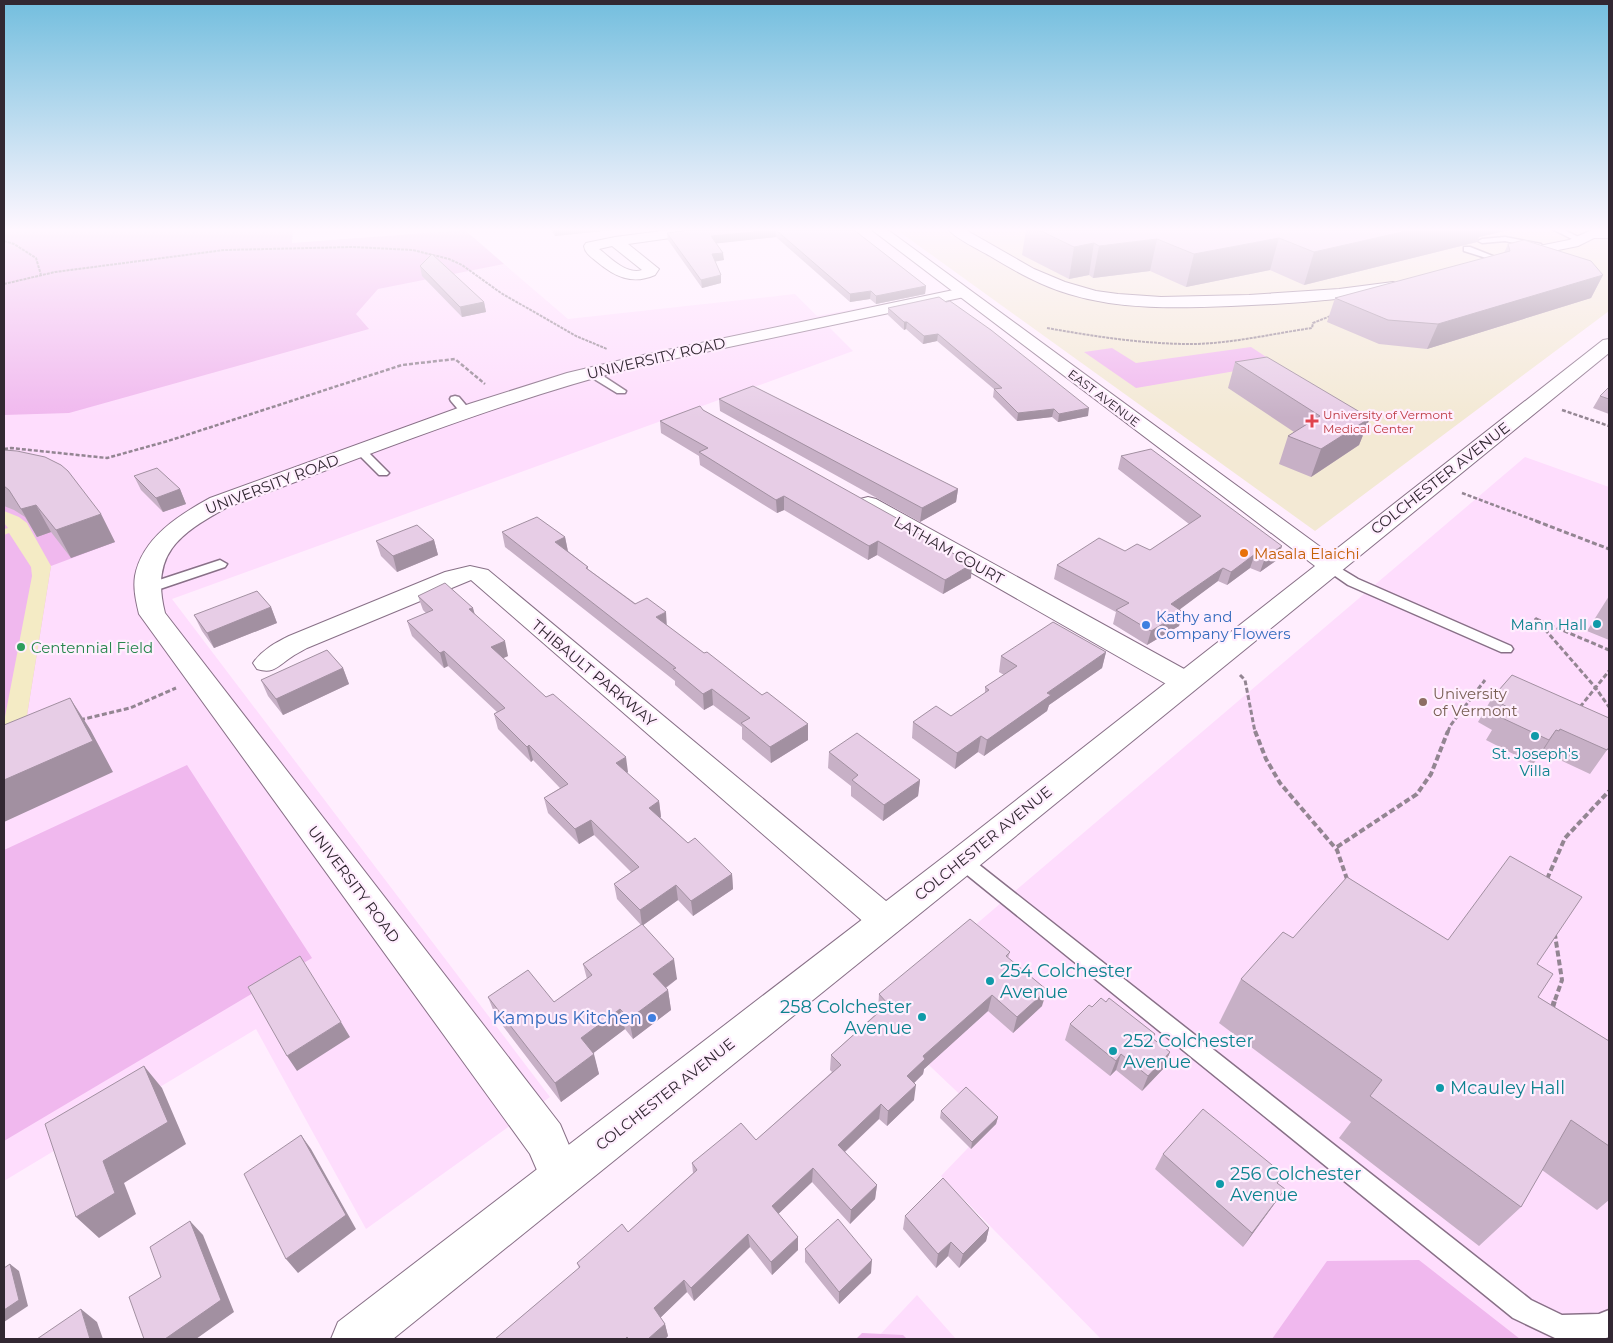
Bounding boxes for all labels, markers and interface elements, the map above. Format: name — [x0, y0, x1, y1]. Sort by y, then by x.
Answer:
street label: UNIVERSITY ROAD — [585, 333, 727, 383]
street label: EAST AVENUE — [1065, 366, 1143, 430]
place label: University of Vermont Medical Center — [1323, 407, 1453, 436]
marker: University of Vermont Medical Center — [1305, 414, 1319, 428]
street label: COLCHESTER AVENUE — [1367, 418, 1513, 538]
street label: UNIVERSITY ROAD — [202, 450, 342, 518]
street label: LATHAM COURT — [891, 512, 1008, 588]
place label: Masala Elaichi — [1254, 544, 1360, 563]
marker: Masala Elaichi — [1238, 547, 1250, 559]
place label: Kathy and Company Flowers — [1156, 607, 1291, 643]
street label: THIBAULT PARKWAY — [528, 615, 660, 731]
place label: Mann Hall — [1510, 615, 1587, 634]
marker: Mann Hall — [1591, 618, 1603, 630]
marker: Kathy and Company Flowers — [1140, 619, 1152, 631]
place label: Centennial Field — [31, 638, 153, 657]
marker: Centennial Field — [15, 641, 27, 653]
place label: University of Vermont — [1433, 684, 1518, 720]
marker: University of Vermont — [1417, 696, 1429, 708]
marker: St. Joseph's Villa — [1529, 730, 1541, 742]
place label: St. Joseph's Villa — [1492, 744, 1578, 780]
street label: COLCHESTER AVENUE — [910, 782, 1056, 904]
street label: UNIVERSITY ROAD — [304, 822, 404, 946]
place label: 254 Colchester Avenue — [1000, 960, 1132, 1003]
marker: 254 Colchester Avenue — [984, 975, 996, 987]
place label: 258 Colchester Avenue — [780, 996, 912, 1039]
place label: Kampus Kitchen — [492, 1007, 642, 1029]
marker: 258 Colchester Avenue — [916, 1011, 928, 1023]
marker: Kampus Kitchen — [646, 1012, 658, 1024]
place label: 252 Colchester Avenue — [1123, 1030, 1254, 1073]
street label: COLCHESTER AVENUE — [592, 1034, 738, 1154]
marker: 252 Colchester Avenue — [1107, 1045, 1119, 1057]
place label: Mcauley Hall — [1450, 1077, 1565, 1099]
marker: Mcauley Hall — [1434, 1082, 1446, 1094]
place label: 256 Colchester Avenue — [1230, 1163, 1361, 1206]
marker: 256 Colchester Avenue — [1214, 1178, 1226, 1190]

